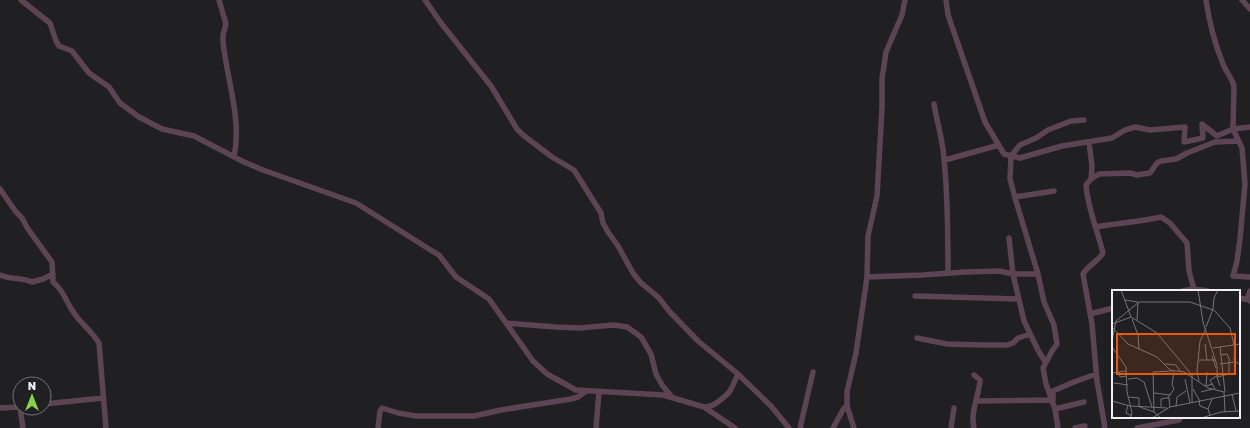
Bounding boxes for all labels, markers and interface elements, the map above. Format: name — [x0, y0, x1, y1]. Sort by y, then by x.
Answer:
inset map — [1112, 290, 1240, 418]
north arrow — [12, 376, 52, 416]
text: N — [28, 379, 36, 392]

